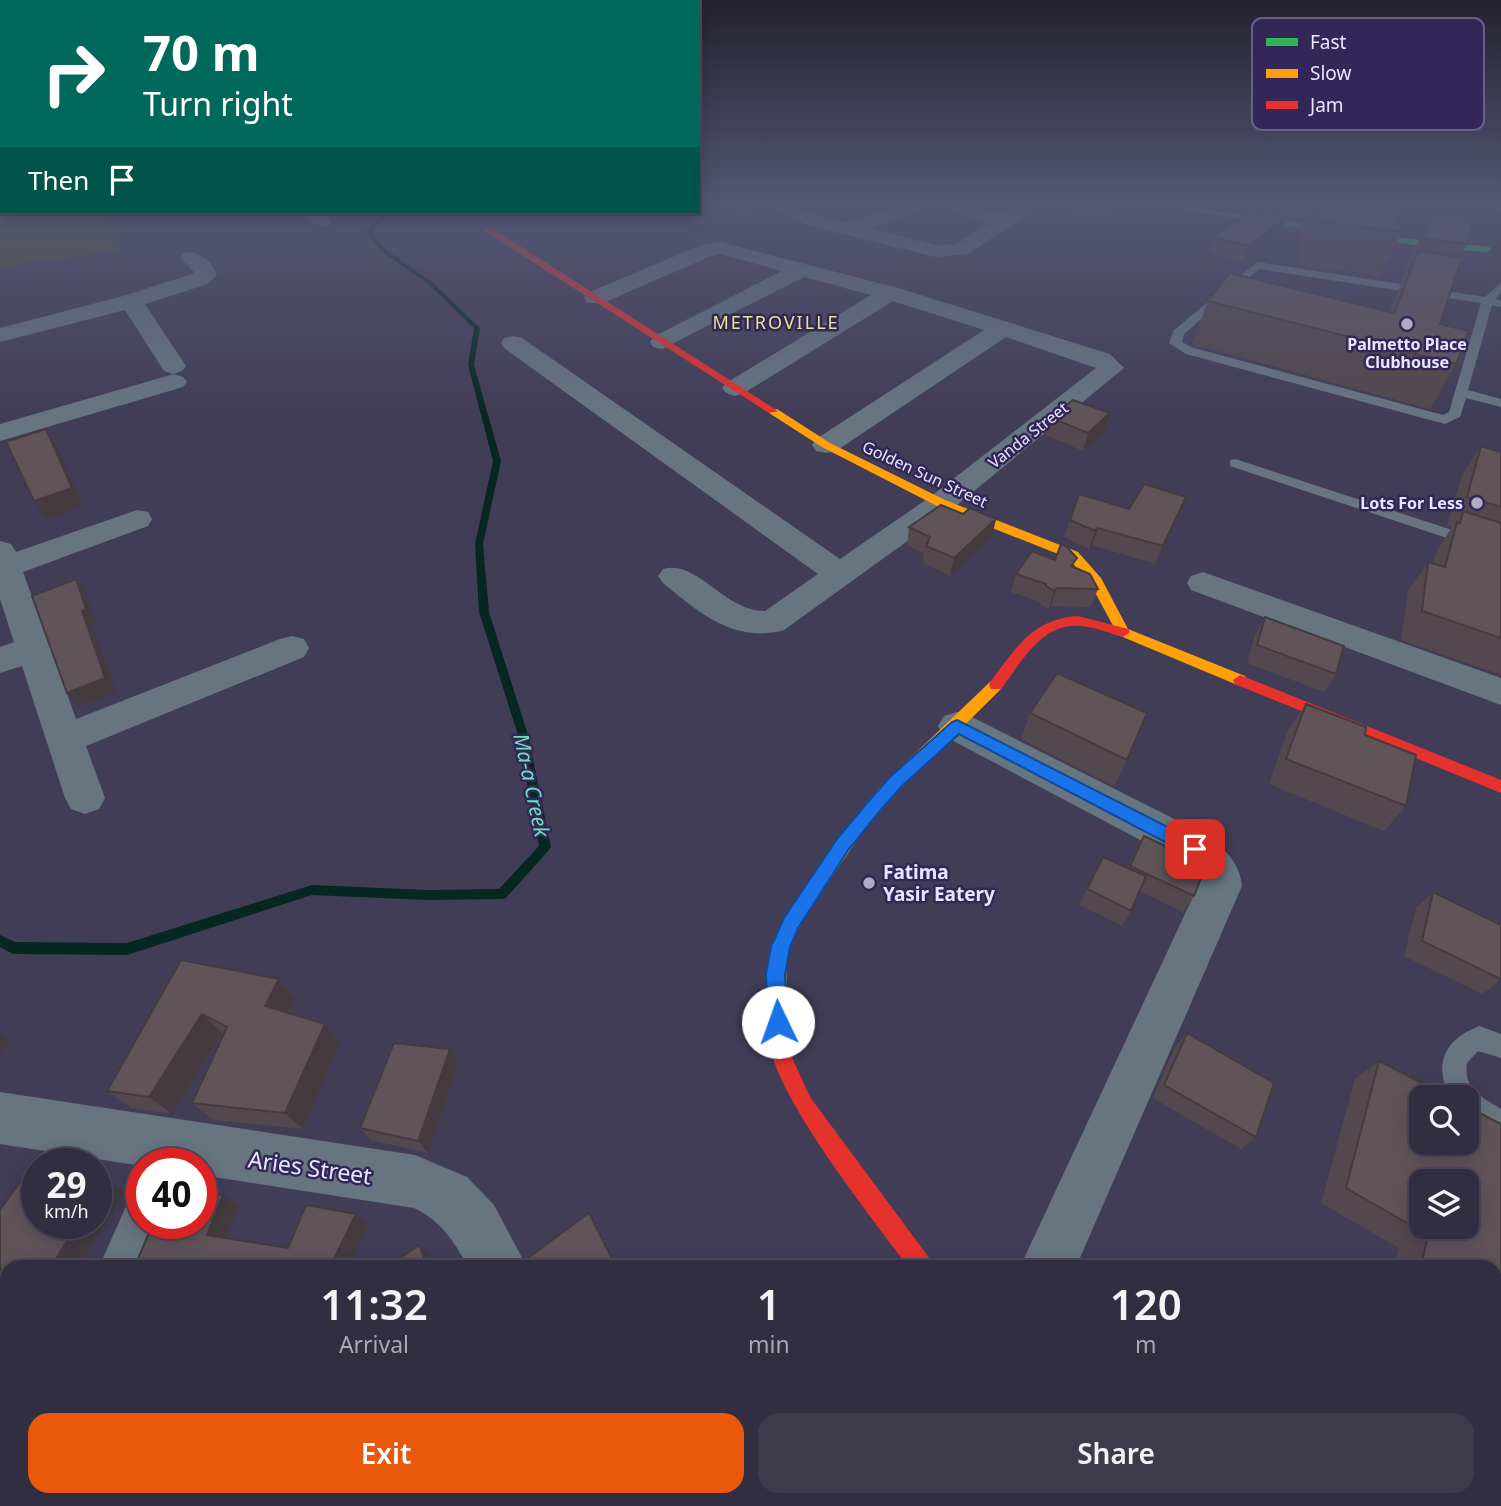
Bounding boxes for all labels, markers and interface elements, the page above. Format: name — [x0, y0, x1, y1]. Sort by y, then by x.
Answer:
legend — [1252, 18, 1484, 130]
text: 70 m — [143, 19, 260, 85]
icon: right — [28, 28, 119, 119]
text: Fast — [1310, 29, 1347, 55]
text: Slow — [1310, 60, 1351, 86]
text: Turn right — [143, 82, 293, 125]
text: Jam — [1308, 92, 1344, 118]
icon: arrive — [103, 161, 141, 199]
text: Then — [28, 162, 89, 198]
district label: METROVILLE — [712, 310, 840, 334]
marker: Palmetto Place Clubhouse — [1399, 316, 1415, 332]
place label: Palmetto Place Clubhouse — [1347, 333, 1467, 373]
street label: Vanda Street — [983, 397, 1073, 473]
street label: Golden Sun Street — [859, 435, 991, 513]
place label: Lots For Less — [1360, 492, 1463, 514]
marker: Lots For Less — [1469, 495, 1485, 511]
water label: Ma-a Creek — [507, 731, 557, 841]
pin — [1165, 819, 1225, 879]
icon: arrive — [1176, 830, 1214, 868]
place label: Fatima Yasir Eatery — [883, 859, 995, 907]
marker: Fatima Yasir Eatery — [861, 875, 877, 891]
position arrow — [741, 985, 815, 1059]
map controls — [1409, 1085, 1479, 1239]
button: search — [1409, 1085, 1479, 1155]
street label: Aries Street — [246, 1143, 374, 1191]
speed limit sign: 40 — [126, 1148, 217, 1239]
text: 29 — [46, 1161, 87, 1208]
button: layers — [1409, 1169, 1479, 1239]
text: km/h — [44, 1199, 89, 1223]
text: 11:32 — [320, 1275, 428, 1332]
text: 1 — [757, 1275, 781, 1332]
text: 120 — [1110, 1275, 1182, 1332]
text: Arrival — [339, 1328, 409, 1360]
text: min — [748, 1328, 790, 1360]
text: m — [1135, 1328, 1157, 1360]
button: Exit — [28, 1413, 744, 1493]
button: Share — [758, 1413, 1474, 1493]

